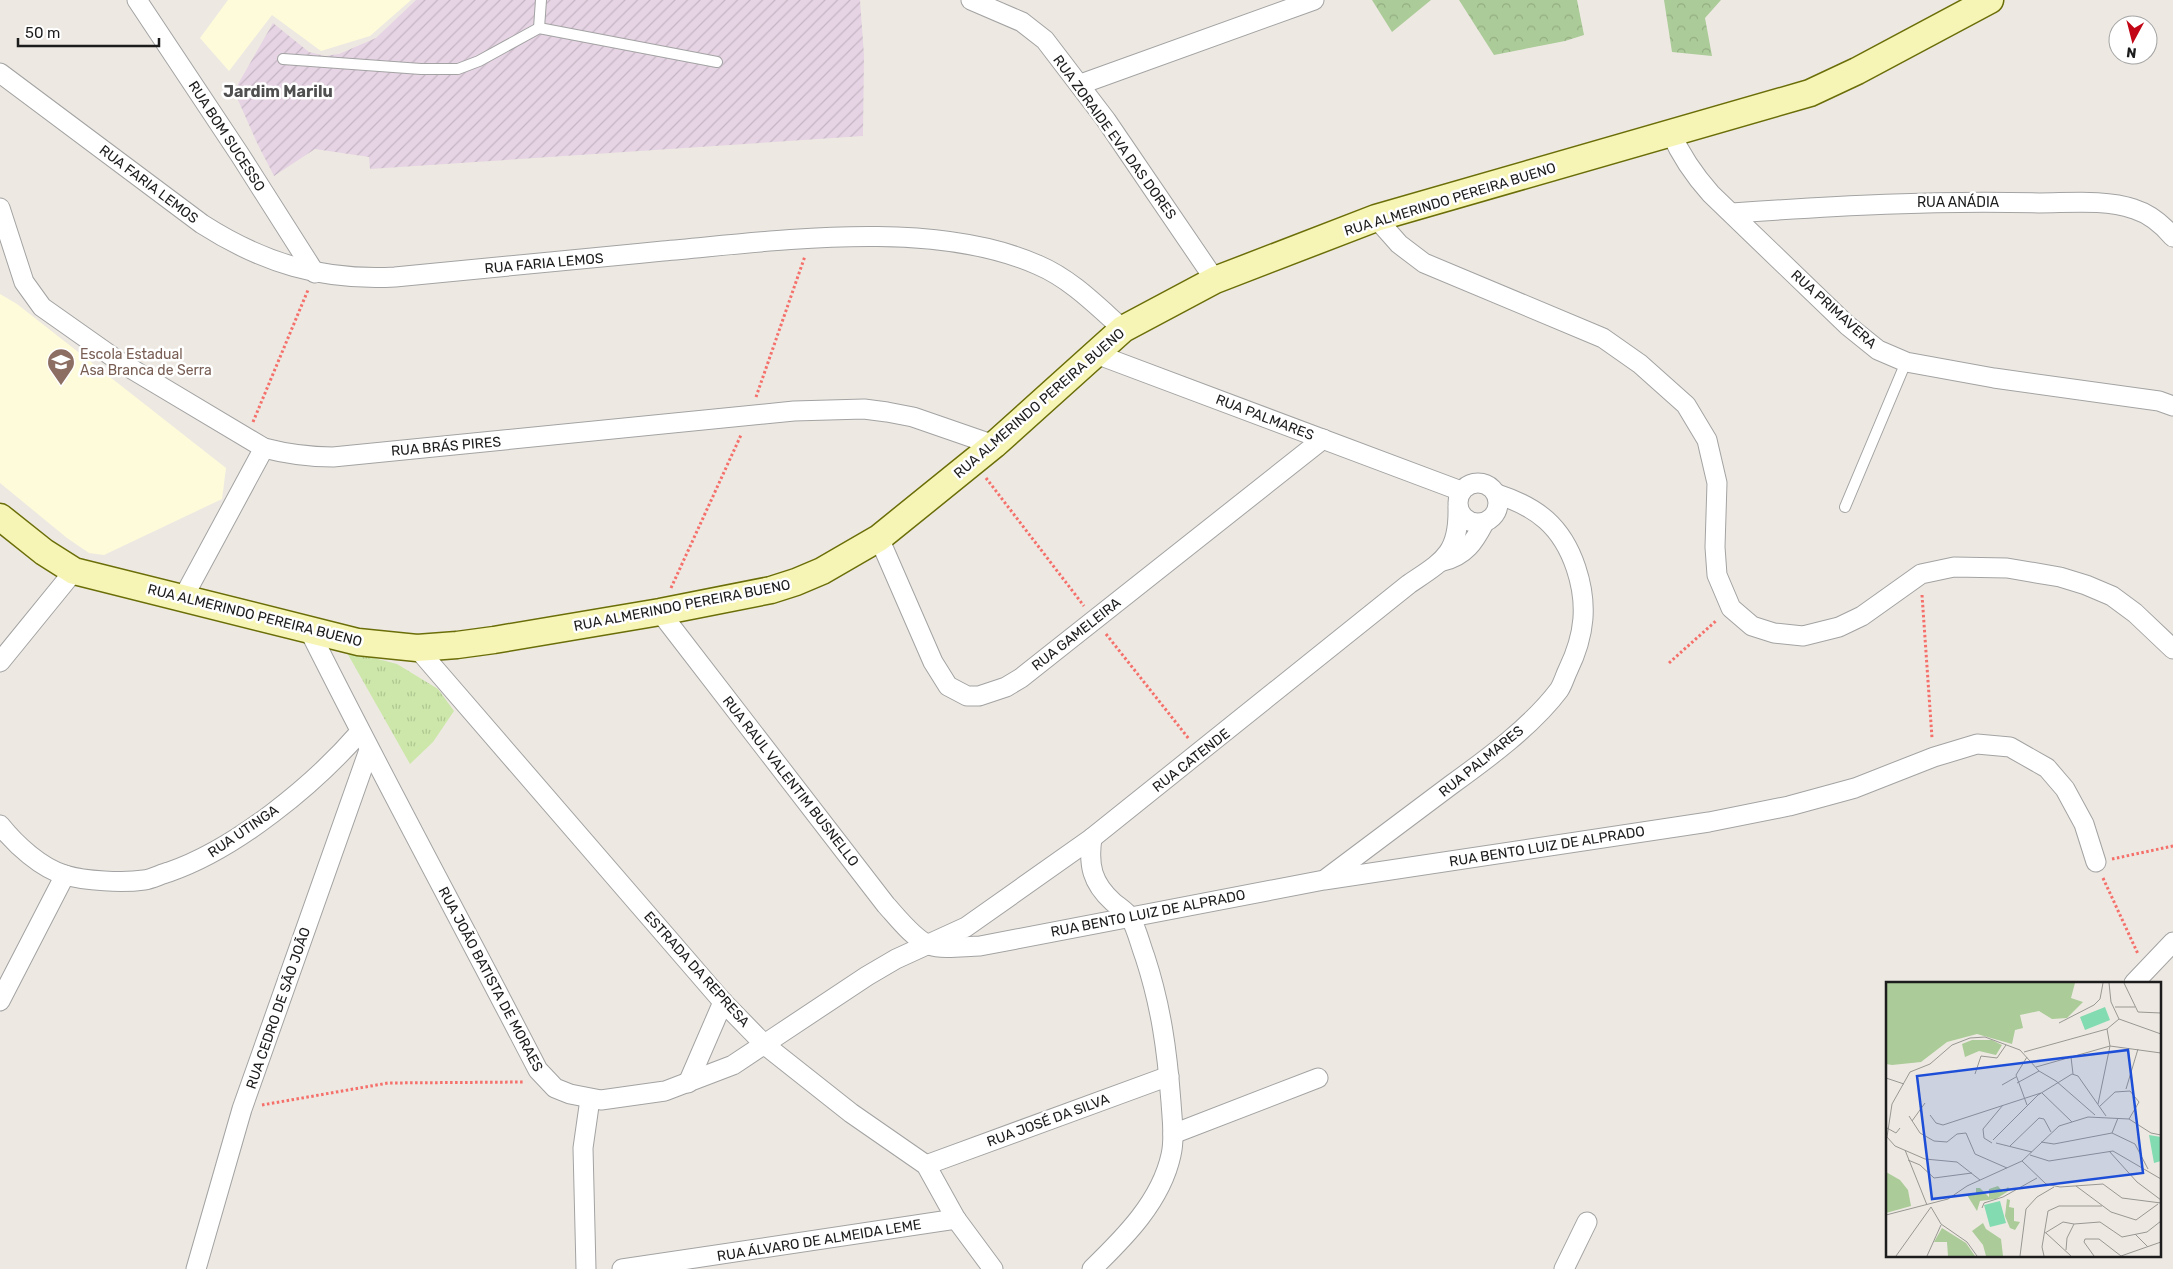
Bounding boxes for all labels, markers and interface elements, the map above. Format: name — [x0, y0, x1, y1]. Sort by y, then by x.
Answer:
scale bar — [18, 15, 159, 47]
north arrow — [2108, 15, 2158, 65]
text: 50 m — [25, 24, 60, 42]
text: N — [2125, 43, 2138, 61]
street label: RUA ZORAIDE EVA DAS DORES — [1049, 52, 1180, 223]
street label: RUA BOM SUCESSO — [185, 78, 269, 195]
district label: Jardim Marilu — [223, 82, 333, 101]
street label: RUA FARIA LEMOS — [96, 142, 202, 227]
street label: RUA ALMERINDO PEREIRA BUENO — [1342, 159, 1558, 240]
street label: RUA ANÁDIA — [1917, 193, 2000, 211]
street label: RUA FARIA LEMOS — [484, 250, 604, 277]
street label: RUA PRIMAVERA — [1787, 267, 1880, 353]
street label: RUA ALMERINDO PEREIRA BUENO — [951, 325, 1128, 482]
place label: Escola Estadual Asa Branca de Serra — [80, 346, 212, 379]
school or university icon: Escola Estadual Asa Branca de Serra — [46, 347, 76, 386]
street label: RUA PALMARES — [1213, 391, 1317, 444]
street label: RUA BRÁS PIRES — [390, 432, 502, 460]
street label: RUA ALMERINDO PEREIRA BUENO — [572, 576, 792, 635]
street label: RUA ALMERINDO PEREIRA BUENO — [146, 581, 364, 650]
street label: RUA GAMELEIRA — [1028, 594, 1125, 674]
street label: RUA RAUL VALENTIM BUSNELLO — [719, 693, 862, 870]
street label: RUA PALMARES — [1436, 722, 1527, 801]
street label: RUA CATENDE — [1149, 725, 1233, 796]
street label: RUA UTINGA — [205, 801, 282, 861]
street label: RUA BENTO LUIZ DE ALPRADO — [1448, 823, 1646, 870]
street label: RUA JOÃO BATISTA DE MORAES — [434, 883, 548, 1075]
street label: RUA BENTO LUIZ DE ALPRADO — [1049, 886, 1247, 941]
street label: ESTRADA DA REPRESA — [640, 908, 753, 1031]
street label: RUA CEDRO DE SÃO JOÃO — [242, 925, 314, 1091]
inset map — [1886, 982, 2160, 1256]
street label: RUA JOSÉ DA SILVA — [984, 1089, 1112, 1151]
street label: RUA ÁLVARO DE ALMEIDA LEME — [716, 1215, 922, 1265]

